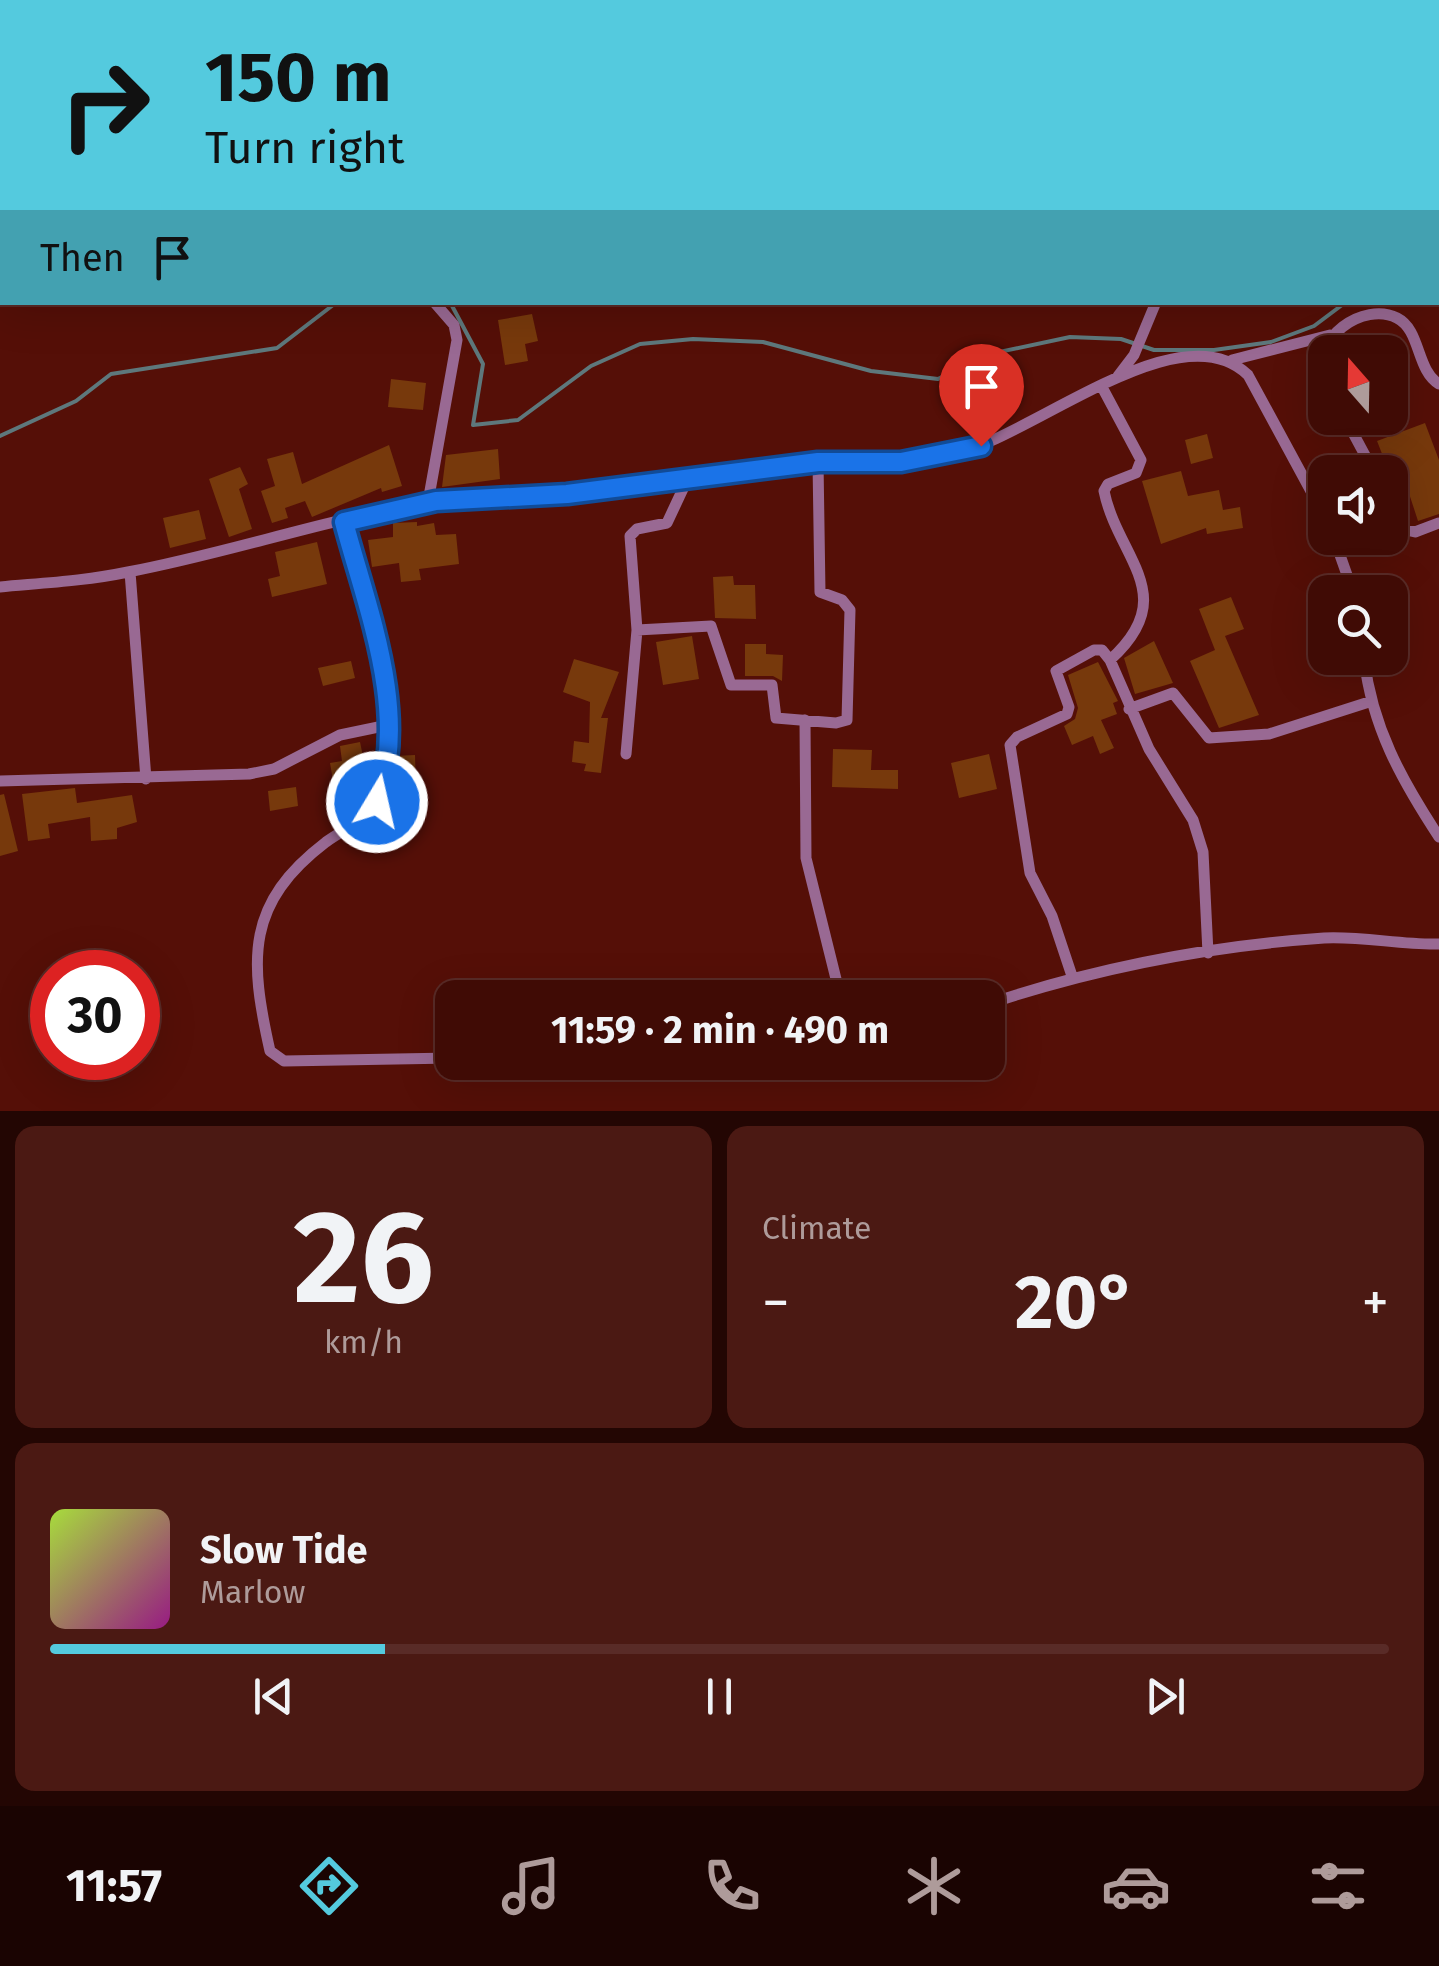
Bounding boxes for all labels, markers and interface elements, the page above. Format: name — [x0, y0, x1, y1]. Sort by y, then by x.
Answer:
text: 150 m — [205, 36, 392, 120]
icon: right — [40, 40, 170, 170]
text: Turn right — [205, 121, 404, 175]
icon: arrive — [145, 230, 200, 285]
text: Then — [40, 235, 125, 281]
north arrow — [1308, 335, 1408, 435]
map controls — [1308, 335, 1408, 675]
pin — [939, 344, 1024, 447]
icon: arrive — [954, 359, 1009, 414]
button: sound — [1308, 455, 1408, 555]
button: search — [1308, 575, 1408, 675]
position arrow — [325, 750, 429, 854]
speed limit sign: 30 — [30, 950, 160, 1080]
text: 11:59 · 2 min · 490 m — [551, 1007, 889, 1053]
text: 26 — [293, 1180, 434, 1336]
text: Climate — [762, 1209, 871, 1247]
text: 20° — [1015, 1258, 1136, 1348]
text: − — [762, 1270, 790, 1336]
text: + — [1362, 1270, 1389, 1336]
text: km/h — [324, 1323, 403, 1361]
text: Slow Tide — [200, 1527, 368, 1573]
text: Marlow — [200, 1573, 306, 1611]
icon: previous — [246, 1669, 301, 1724]
icon: pause — [692, 1669, 747, 1724]
icon: next — [1138, 1669, 1193, 1724]
icon: directions — [294, 1851, 364, 1921]
icon: music — [496, 1851, 566, 1921]
icon: phone — [697, 1851, 767, 1921]
icon: climate — [899, 1851, 969, 1921]
icon: car — [1101, 1851, 1171, 1921]
icon: filters — [1303, 1851, 1373, 1921]
text: 11:57 — [66, 1859, 162, 1913]

